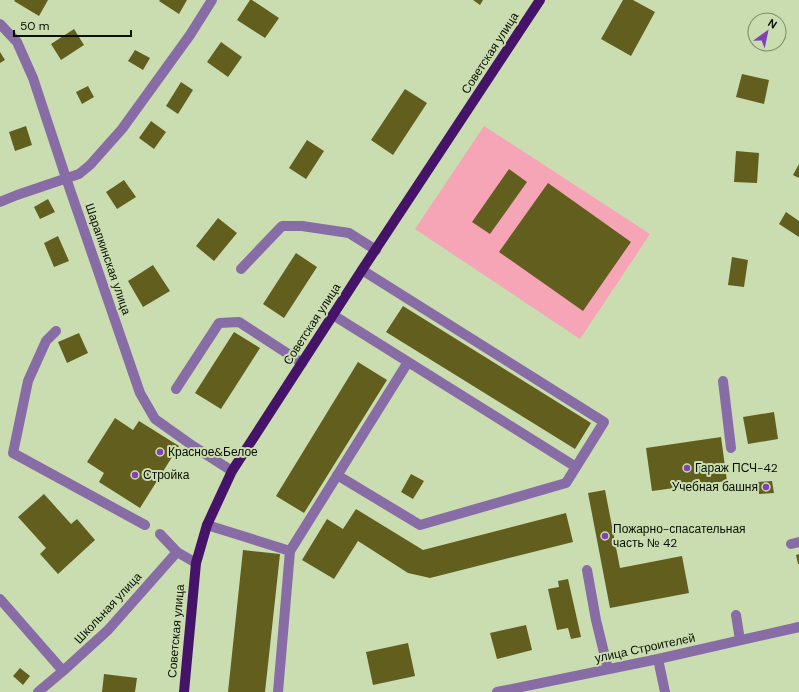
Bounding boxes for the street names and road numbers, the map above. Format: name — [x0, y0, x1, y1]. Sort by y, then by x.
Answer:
street label: Советская улица — [458, 9, 523, 97]
street label: Шарапкинская улица — [81, 201, 135, 317]
street label: Советская улица — [280, 280, 345, 368]
street label: Школьная улица — [71, 569, 145, 647]
street label: Советская улица — [164, 583, 188, 679]
street label: улица Строителей — [593, 630, 697, 666]

